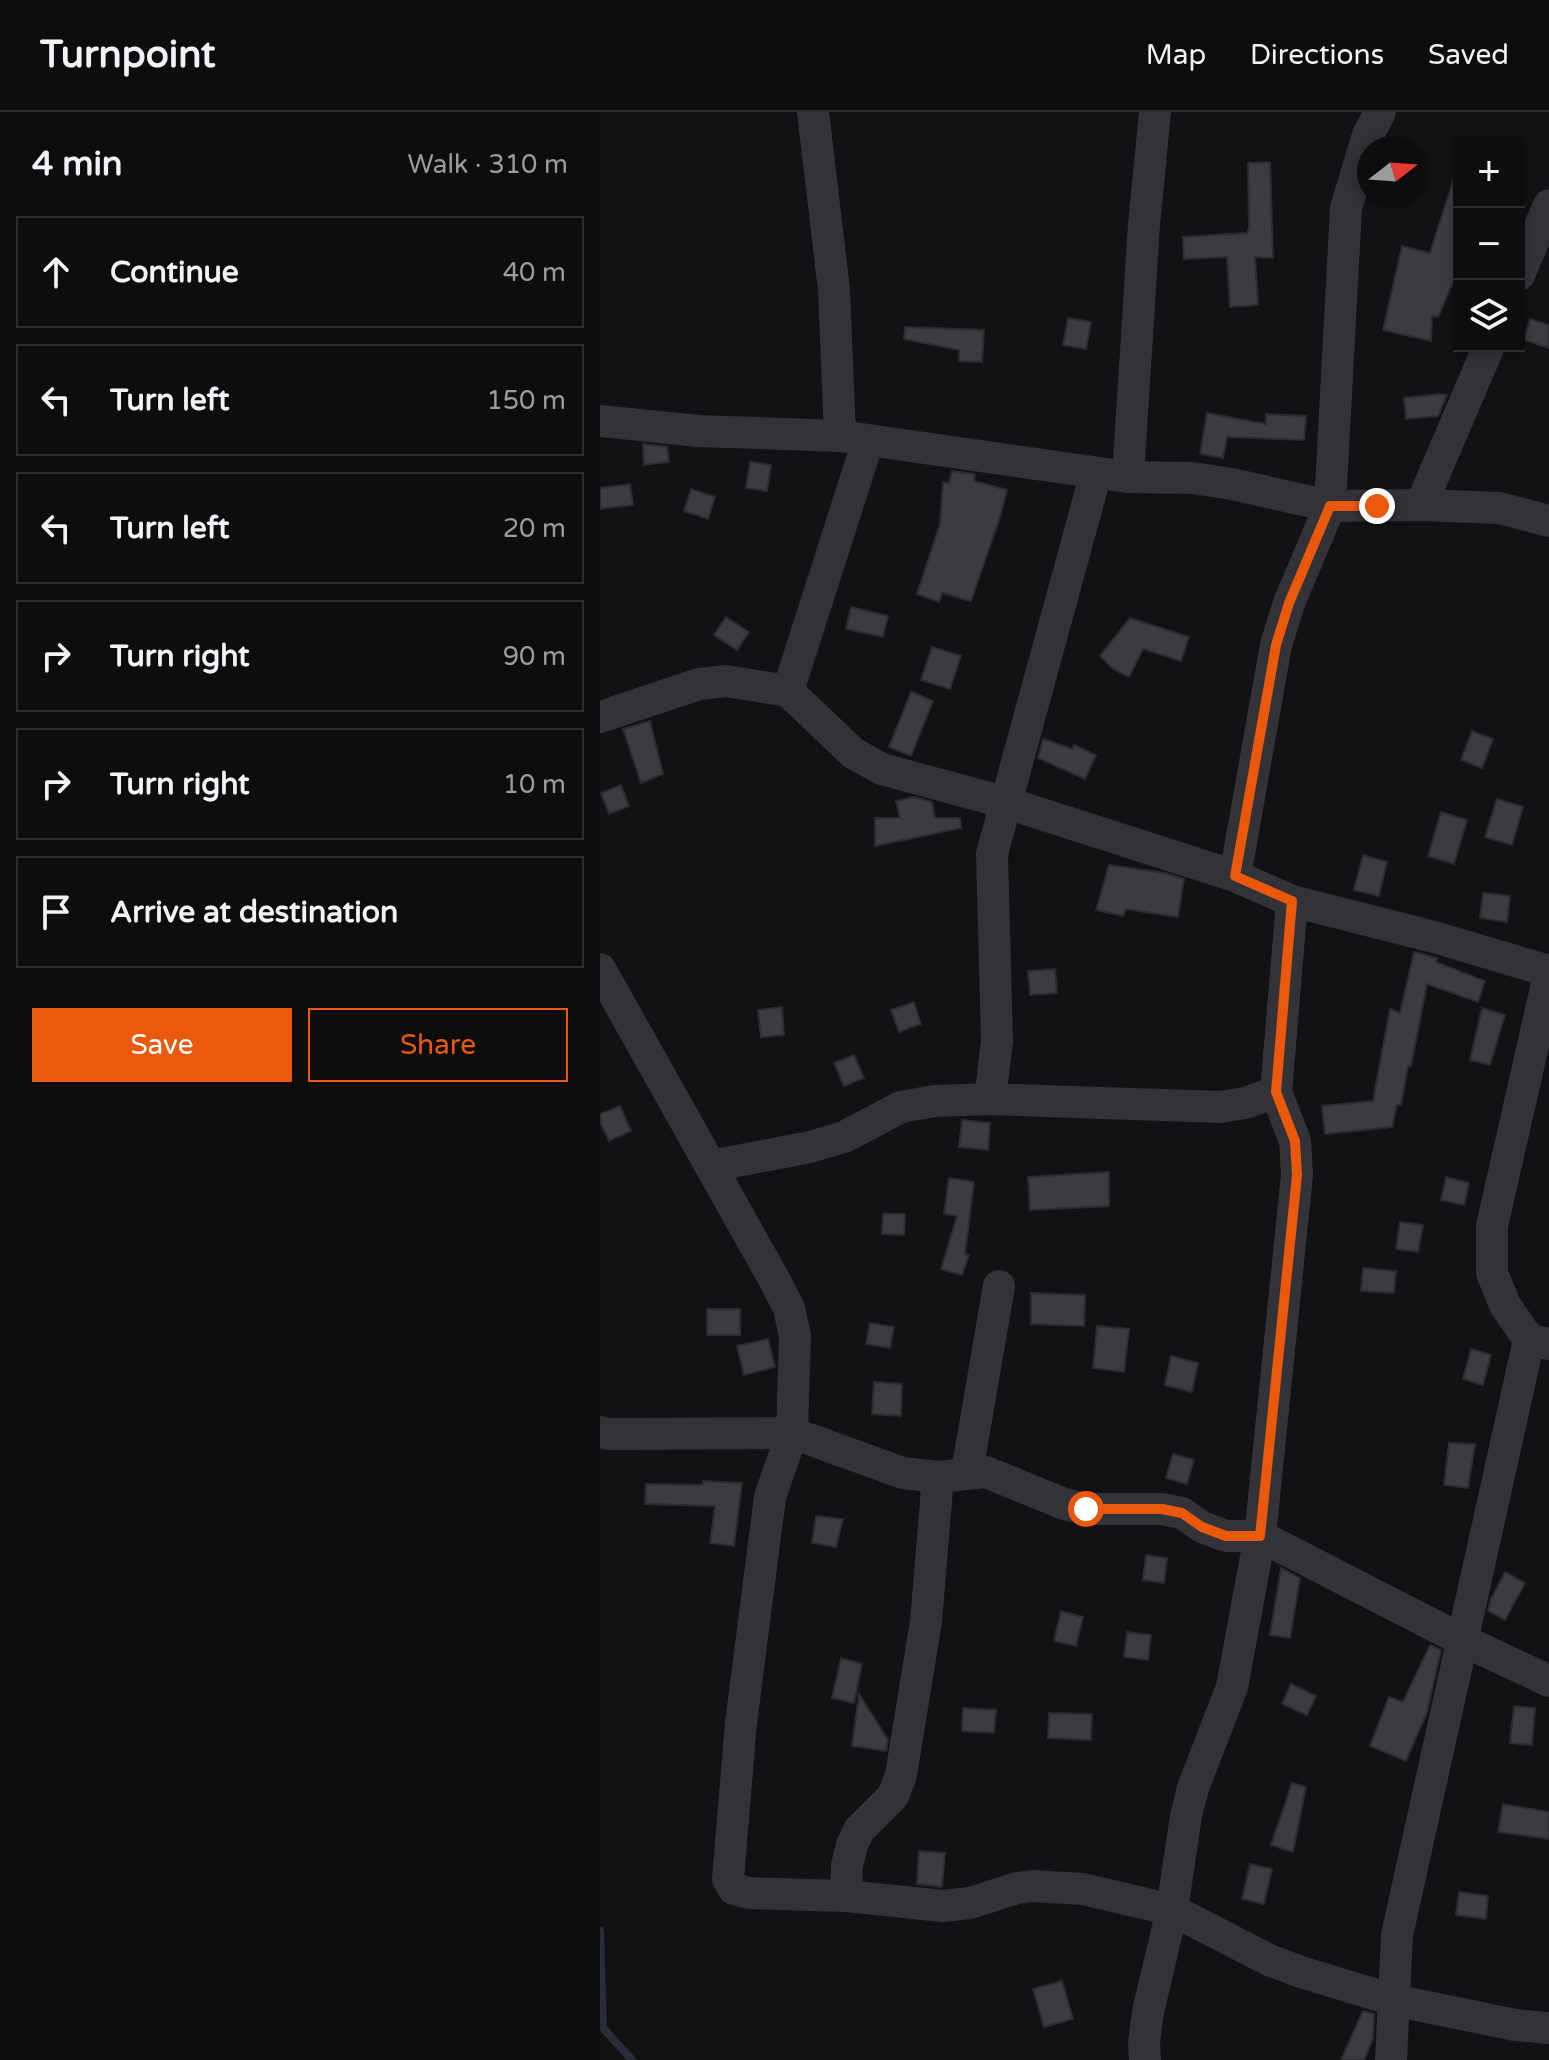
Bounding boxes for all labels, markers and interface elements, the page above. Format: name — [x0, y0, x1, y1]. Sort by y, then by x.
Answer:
text: Turnpoint — [40, 32, 215, 78]
text: Map — [1146, 38, 1206, 72]
text: Directions — [1250, 38, 1384, 72]
text: Saved — [1428, 38, 1509, 72]
north arrow — [1357, 136, 1429, 208]
map controls — [1453, 136, 1525, 352]
button: + — [1453, 136, 1525, 208]
text: 4 min — [32, 144, 123, 185]
text: Walk · 310 m — [408, 149, 568, 180]
button: − — [1453, 208, 1525, 280]
icon: ahead — [34, 250, 78, 294]
text: Continue — [110, 254, 239, 291]
text: 40 m — [503, 257, 566, 288]
button: layers — [1453, 280, 1525, 352]
icon: left — [34, 378, 78, 422]
text: Turn left — [110, 382, 229, 419]
text: 150 m — [486, 385, 566, 416]
route end — [1359, 488, 1395, 524]
icon: left — [34, 506, 78, 550]
text: Turn left — [110, 510, 229, 547]
text: 20 m — [503, 513, 566, 544]
icon: right — [34, 634, 78, 678]
text: Turn right — [110, 638, 250, 675]
text: 90 m — [503, 641, 566, 672]
icon: right — [34, 762, 78, 806]
text: Turn right — [110, 766, 250, 803]
text: 10 m — [503, 769, 566, 800]
icon: arrive — [34, 890, 78, 934]
text: Arrive at destination — [110, 894, 398, 931]
button: Save — [32, 1008, 292, 1082]
button: Share — [308, 1008, 568, 1082]
route start — [1068, 1491, 1104, 1527]

